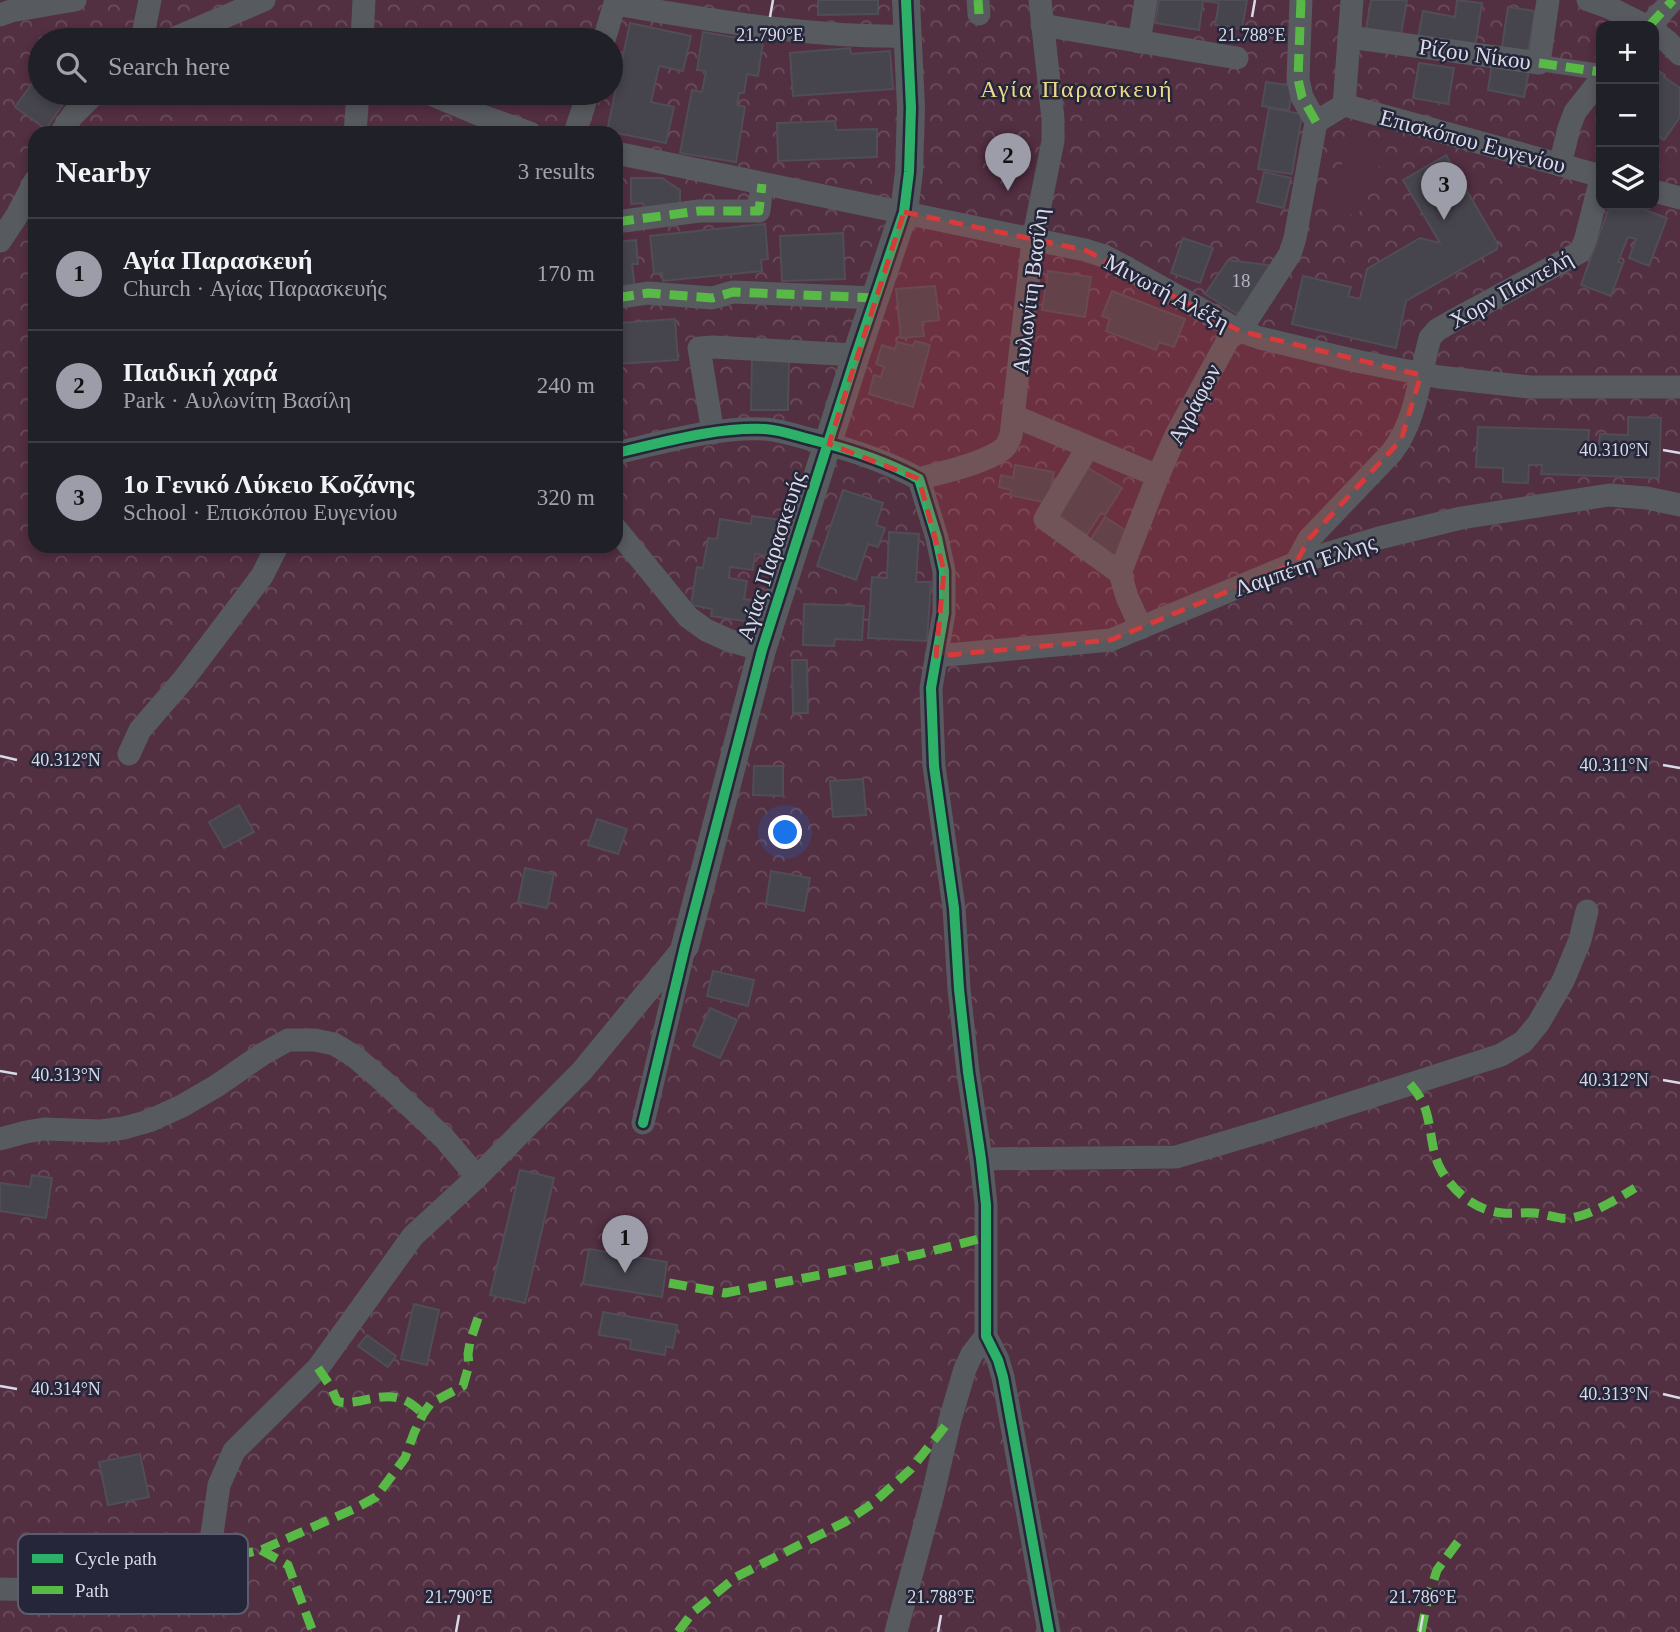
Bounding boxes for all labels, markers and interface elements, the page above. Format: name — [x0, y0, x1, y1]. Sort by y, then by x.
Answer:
map controls — [1596, 21, 1659, 210]
button: + — [1596, 21, 1659, 84]
text: 21.790°E — [736, 25, 804, 45]
text: 21.788°E — [1218, 25, 1286, 45]
search box — [28, 28, 623, 105]
street label: Ρίζου Νίκου — [1417, 34, 1533, 75]
icon: search — [52, 48, 90, 86]
text: Search here — [108, 52, 230, 81]
district label: Αγία Παρασκευή — [980, 76, 1174, 102]
button: − — [1596, 84, 1659, 147]
street label: Επισκόπου Ευγενίου — [1377, 105, 1569, 178]
pin: 2 — [985, 133, 1031, 191]
button: layers — [1596, 147, 1659, 210]
text: Nearby — [56, 155, 151, 188]
text: 3 results — [518, 159, 595, 184]
pin: 3 — [1421, 162, 1467, 220]
street label: Αυλωνίτη Βασίλη — [1008, 207, 1053, 375]
street label: Χορν Παντελή — [1445, 245, 1577, 334]
text: Αγία Παρασκευή — [123, 246, 312, 275]
street label: Μινωτή Αλέξη — [1100, 249, 1233, 336]
text: 1 — [73, 261, 85, 286]
text: 170 m — [537, 261, 595, 286]
house number: 18 — [1232, 270, 1251, 291]
text: Church · Αγίας Παρασκευής — [123, 276, 387, 301]
text: Παιδική χαρά — [123, 358, 277, 387]
street label: Αγράφων — [1163, 360, 1226, 449]
text: 2 — [73, 373, 85, 398]
text: 240 m — [537, 373, 595, 398]
text: Park · Αυλωνίτη Βασίλη — [123, 388, 351, 413]
text: 40.310°N — [1579, 440, 1649, 460]
street label: Αγίας Παρασκευής — [732, 468, 811, 644]
text: 1ο Γενικό Λύκειο Κοζάνης — [123, 470, 414, 499]
text: 3 — [73, 485, 85, 510]
text: 320 m — [537, 485, 595, 510]
text: School · Επισκόπου Ευγενίου — [123, 500, 397, 525]
street label: Λαμπέτη Έλλης — [1231, 529, 1379, 601]
text: 40.312°N — [31, 750, 101, 770]
text: 40.311°N — [1579, 755, 1649, 775]
your location — [768, 815, 802, 849]
text: 40.313°N — [31, 1065, 101, 1085]
text: 40.312°N — [1579, 1070, 1649, 1090]
pin: 1 — [602, 1215, 648, 1273]
text: 40.314°N — [31, 1379, 101, 1399]
text: 40.313°N — [1579, 1384, 1649, 1404]
legend — [18, 1534, 248, 1614]
text: Cycle path — [75, 1548, 157, 1569]
text: Path — [75, 1580, 109, 1601]
text: 21.790°E — [425, 1587, 493, 1607]
text: 21.788°E — [907, 1587, 975, 1607]
text: 21.786°E — [1389, 1587, 1457, 1607]

